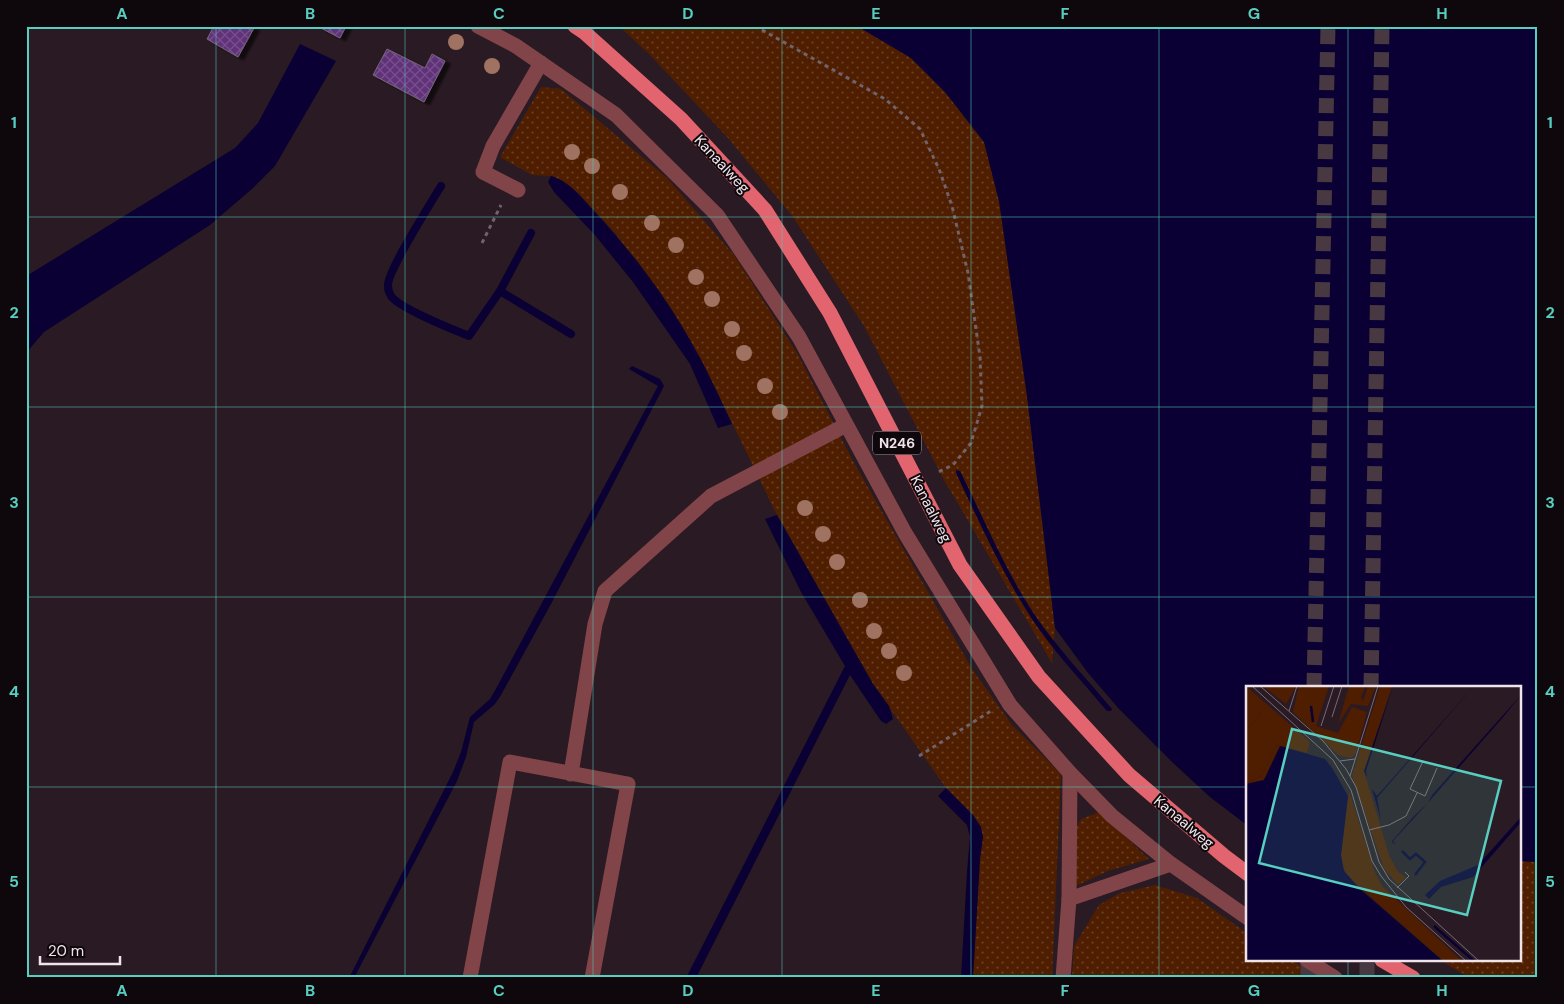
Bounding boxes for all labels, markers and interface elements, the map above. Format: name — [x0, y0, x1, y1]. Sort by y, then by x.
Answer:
text: A — [116, 3, 128, 24]
text: B — [305, 3, 315, 24]
text: C — [493, 3, 505, 24]
text: D — [682, 3, 694, 24]
text: E — [871, 3, 881, 24]
text: F — [1061, 3, 1070, 24]
text: G — [1248, 3, 1260, 24]
text: H — [1436, 3, 1448, 24]
text: 1 — [11, 112, 17, 133]
text: 1 — [1547, 112, 1553, 133]
street label: Kanaalweg — [690, 131, 754, 197]
text: 2 — [9, 302, 19, 323]
text: 2 — [1545, 302, 1555, 323]
road number: N246 — [873, 432, 921, 454]
street label: Kanaalweg — [906, 472, 956, 546]
text: 3 — [9, 492, 19, 513]
text: 3 — [1545, 492, 1555, 513]
text: 4 — [9, 681, 19, 702]
text: 4 — [1545, 681, 1555, 702]
inset map — [1246, 686, 1522, 962]
street label: Kanaalweg — [1150, 791, 1218, 853]
text: 5 — [9, 871, 19, 892]
text: 5 — [1545, 871, 1555, 892]
scale bar — [40, 934, 120, 966]
text: 20 m — [48, 941, 84, 961]
text: A — [116, 980, 128, 1001]
text: B — [305, 980, 315, 1001]
text: C — [493, 980, 505, 1001]
text: D — [682, 980, 694, 1001]
text: E — [871, 980, 881, 1001]
text: F — [1061, 980, 1070, 1001]
text: G — [1248, 980, 1260, 1001]
text: H — [1436, 980, 1448, 1001]

